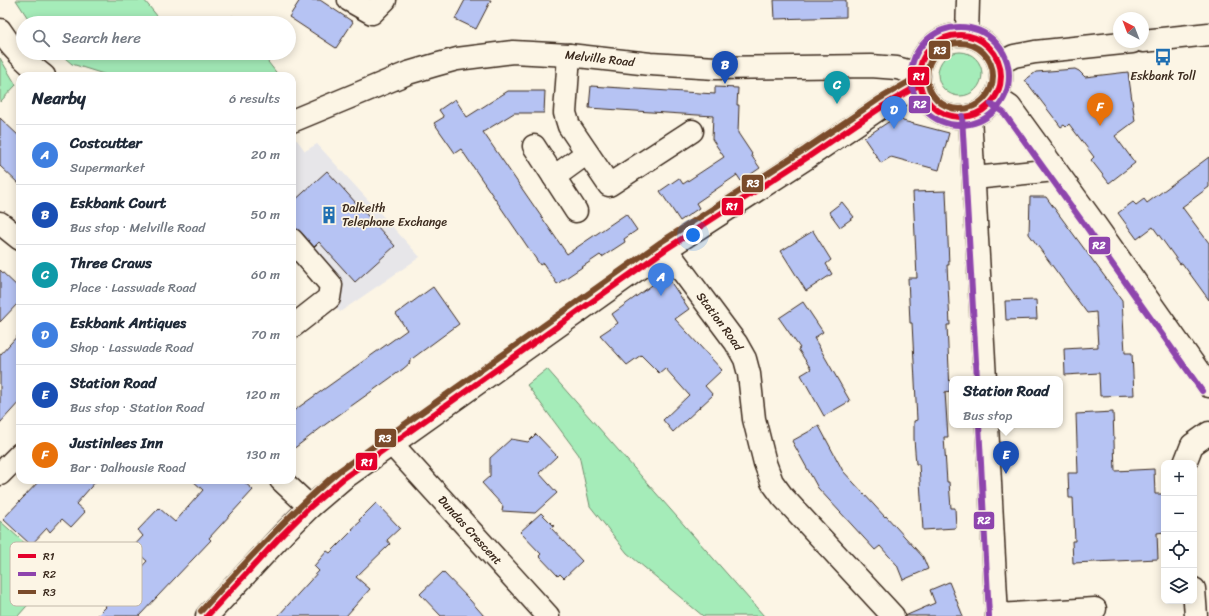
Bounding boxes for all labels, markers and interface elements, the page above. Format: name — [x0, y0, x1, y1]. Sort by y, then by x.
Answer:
north arrow — [1113, 12, 1149, 48]
search box — [16, 16, 296, 60]
text: Search here — [62, 25, 141, 51]
icon: search — [30, 27, 52, 49]
line badge: R3 — [928, 40, 951, 60]
text: R3 — [933, 41, 947, 60]
street label: Melville Road — [564, 44, 636, 73]
bus stop icon: Eskbank Toll — [1153, 47, 1173, 67]
pin: B — [712, 51, 738, 84]
place label: Eskbank Toll — [1130, 65, 1196, 87]
line badge: R1 — [907, 66, 930, 86]
text: R1 — [912, 67, 925, 86]
pin: C — [824, 71, 850, 104]
text: Nearby — [32, 83, 86, 113]
text: 6 results — [229, 87, 280, 110]
pin: F — [1087, 93, 1113, 126]
line badge: R2 — [908, 95, 931, 114]
text: R2 — [912, 95, 927, 114]
pin: D — [881, 96, 907, 129]
text: Costcutter — [70, 130, 142, 156]
text: A — [41, 143, 49, 166]
text: 20 m — [251, 143, 280, 166]
text: Supermarket — [70, 156, 145, 179]
line badge: R3 — [741, 174, 764, 193]
text: R3 — [746, 174, 760, 193]
text: Eskbank Court — [70, 190, 166, 216]
place label: Dalkeith Telephone Exchange — [342, 197, 447, 233]
line badge: R1 — [721, 197, 744, 216]
text: R1 — [725, 197, 738, 216]
text: B — [41, 203, 49, 226]
text: 50 m — [250, 203, 280, 226]
building icon: Dalkeith Telephone Exchange — [319, 205, 339, 225]
text: Bus stop · Melville Road — [70, 216, 205, 239]
your location — [683, 225, 703, 245]
line badge: R2 — [1088, 236, 1111, 255]
text: R2 — [1091, 236, 1106, 255]
text: Three Craws — [70, 250, 152, 276]
text: C — [41, 263, 49, 286]
text: 60 m — [251, 263, 280, 286]
pin: A — [648, 263, 674, 296]
text: Place · Lasswade Road — [70, 276, 196, 299]
street label: Station Road — [690, 287, 750, 356]
text: Eskbank Antiques — [70, 310, 186, 336]
text: D — [41, 323, 49, 346]
text: 70 m — [251, 323, 280, 346]
text: Shop · Lasswade Road — [70, 336, 193, 359]
text: Station Road — [70, 370, 156, 396]
popup — [949, 376, 1063, 428]
text: Station Road — [963, 378, 1049, 404]
text: E — [41, 383, 49, 406]
text: 120 m — [245, 383, 280, 406]
text: Bus stop · Station Road — [70, 396, 204, 419]
text: Bus stop — [963, 404, 1012, 427]
line badge: R3 — [374, 428, 397, 448]
text: R3 — [378, 429, 392, 448]
text: Justinlees Inn — [70, 430, 163, 456]
pin: E — [993, 441, 1019, 474]
text: F — [41, 443, 49, 466]
text: 130 m — [246, 443, 280, 466]
line badge: R1 — [355, 452, 378, 471]
text: R1 — [360, 453, 373, 472]
text: Bar · Dalhousie Road — [70, 456, 185, 479]
map controls — [1161, 460, 1197, 604]
button: + — [1161, 460, 1197, 496]
street label: Dundas Crescent — [432, 490, 508, 570]
button: − — [1161, 496, 1197, 532]
line badge: R2 — [973, 511, 995, 530]
text: R2 — [976, 511, 991, 530]
button: locate — [1161, 532, 1197, 568]
legend — [10, 542, 142, 606]
text: R1 — [43, 547, 55, 566]
text: R2 — [43, 565, 57, 584]
button: layers — [1161, 568, 1197, 604]
text: R3 — [43, 583, 56, 602]

